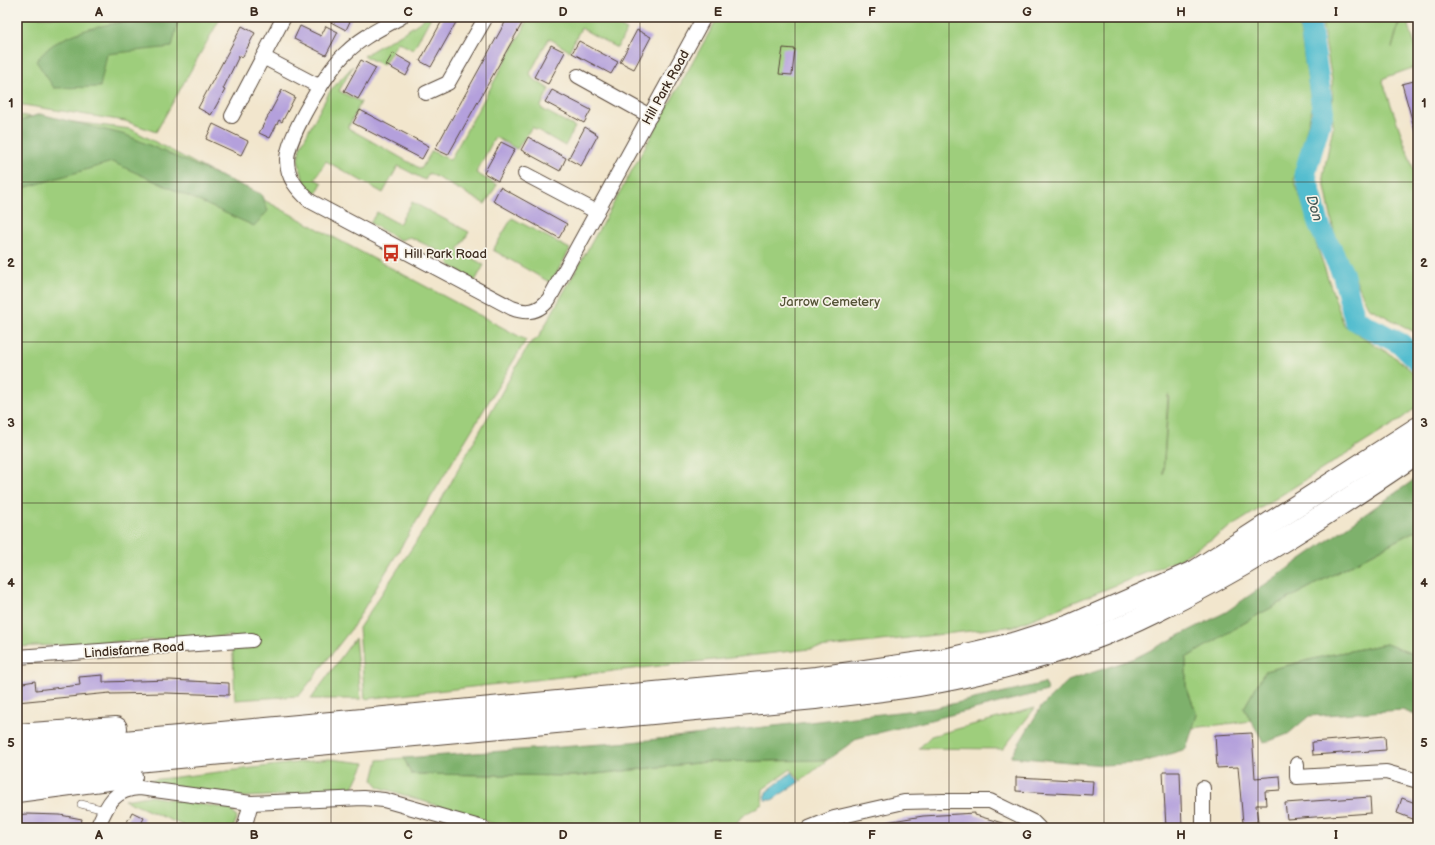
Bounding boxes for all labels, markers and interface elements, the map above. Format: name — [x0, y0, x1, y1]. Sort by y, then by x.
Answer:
text: A — [94, 4, 103, 20]
text: B — [249, 4, 259, 20]
text: C — [403, 4, 413, 20]
text: D — [558, 4, 568, 20]
text: E — [714, 4, 723, 20]
text: F — [868, 4, 876, 20]
text: G — [1022, 4, 1032, 20]
text: H — [1176, 4, 1186, 20]
text: I — [1334, 4, 1338, 20]
street label: Hill Park Road — [639, 47, 693, 128]
text: 1 — [8, 95, 14, 111]
text: 1 — [1421, 95, 1427, 111]
water label: Don — [1303, 193, 1326, 223]
bus stop icon: Hill Park Road — [381, 243, 401, 263]
place label: Hill Park Road — [404, 246, 487, 262]
text: 2 — [7, 255, 15, 271]
text: 2 — [1420, 255, 1428, 271]
park label: Jarrow Cemetery — [780, 294, 880, 310]
text: 3 — [7, 415, 15, 431]
text: 3 — [1420, 415, 1428, 431]
text: 4 — [7, 575, 15, 591]
text: 4 — [1420, 575, 1428, 591]
street label: Lindisfarne Road — [83, 639, 185, 661]
text: 5 — [7, 735, 15, 751]
text: 5 — [1420, 735, 1428, 751]
text: A — [94, 827, 103, 843]
text: B — [249, 827, 259, 843]
text: C — [403, 827, 413, 843]
text: D — [558, 827, 568, 843]
text: E — [714, 827, 723, 843]
text: F — [868, 827, 876, 843]
text: G — [1022, 827, 1032, 843]
text: H — [1176, 827, 1186, 843]
text: I — [1334, 827, 1338, 843]

